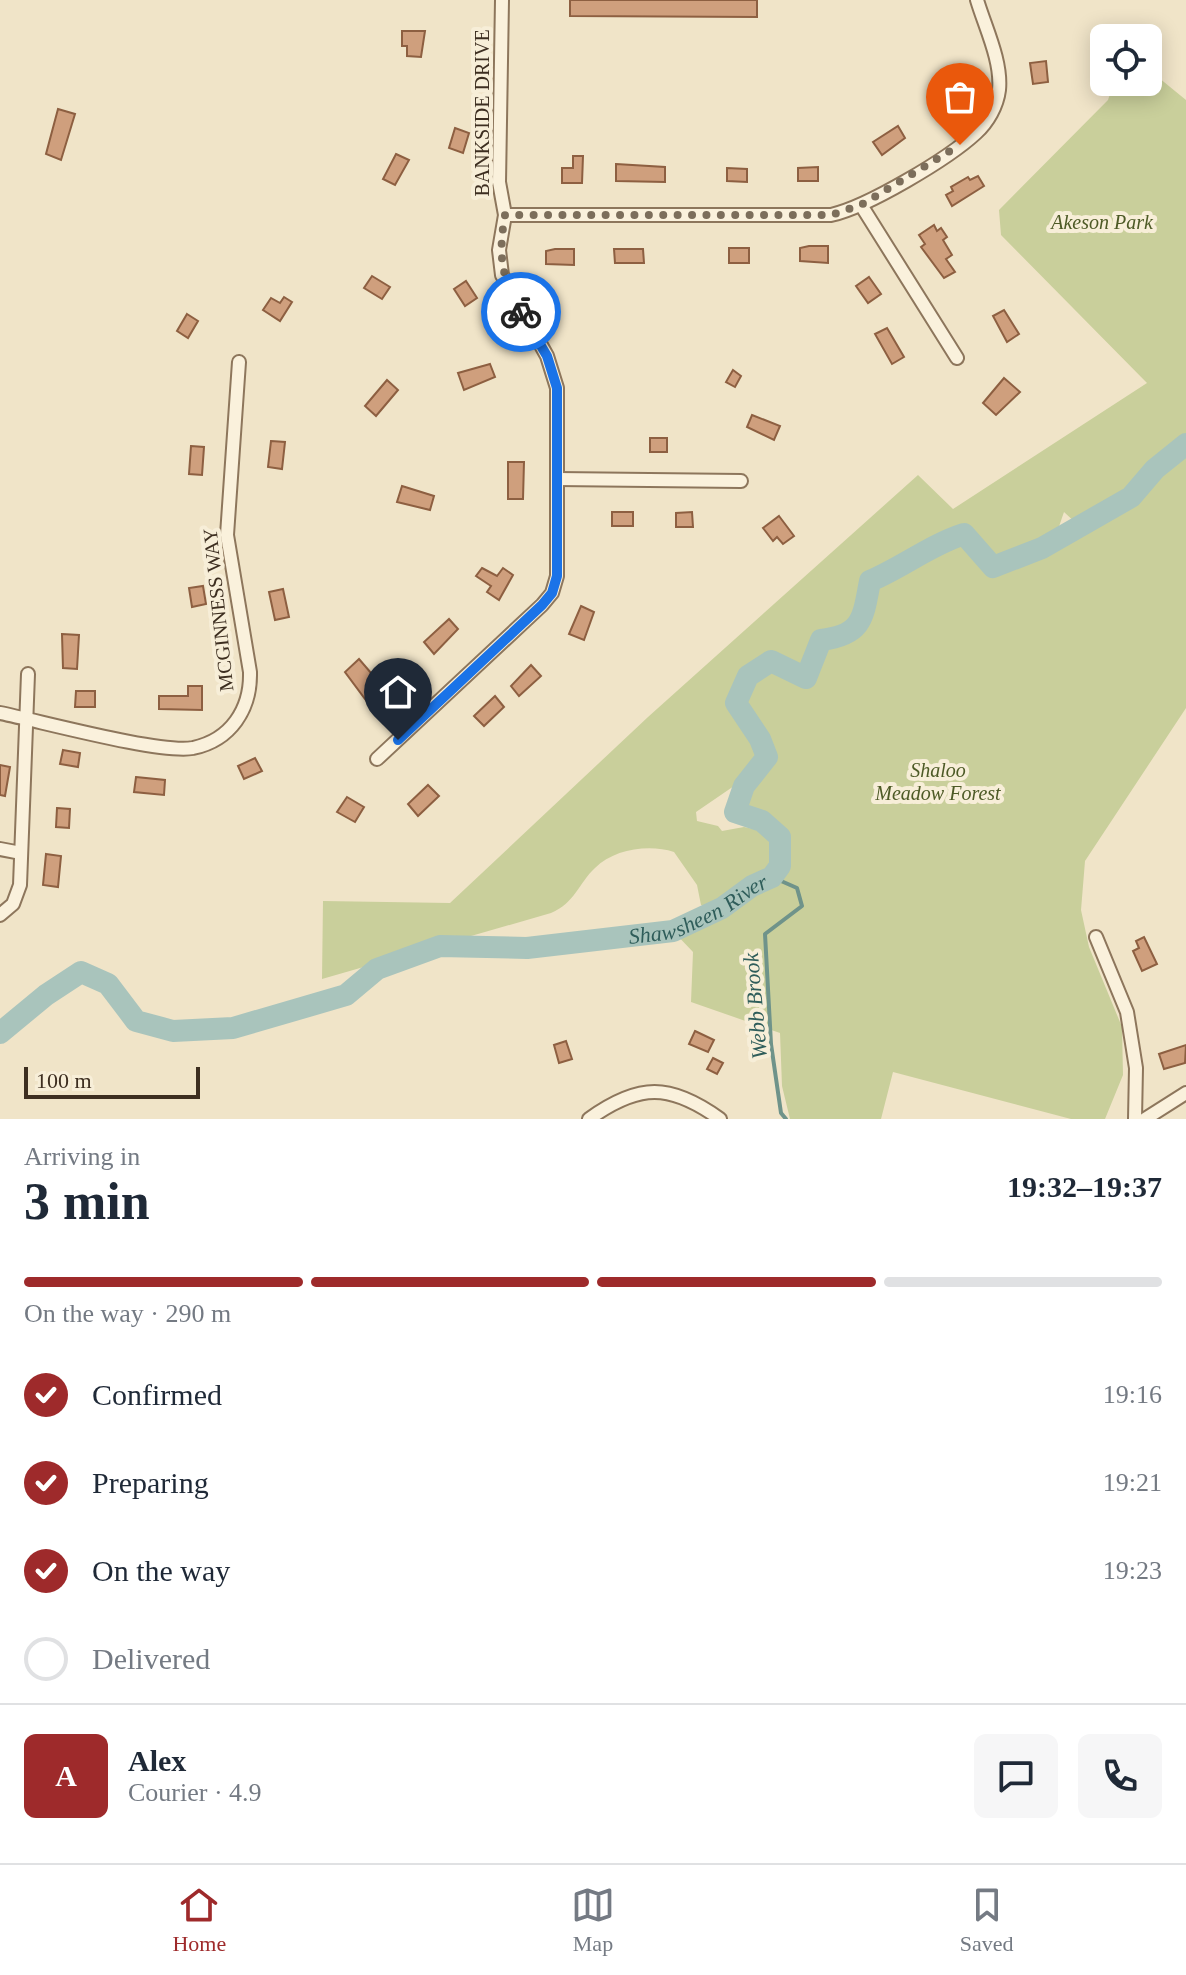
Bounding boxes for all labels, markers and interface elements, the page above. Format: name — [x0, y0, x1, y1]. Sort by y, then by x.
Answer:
map controls — [1090, 24, 1162, 96]
button: locate — [1090, 24, 1162, 96]
street label: BANKSIDE DRIVE — [471, 29, 493, 197]
pin — [926, 63, 994, 145]
icon: bag — [938, 75, 982, 119]
park label: Akeson Park — [1049, 211, 1154, 233]
courier — [481, 272, 561, 352]
icon: bike — [499, 290, 543, 334]
street label: MCGINNESS WAY — [198, 527, 238, 693]
pin — [364, 658, 432, 740]
icon: home — [376, 670, 420, 714]
park label: Shaloo Meadow Forest — [874, 759, 1001, 804]
water label: Shawsheen River — [627, 868, 771, 949]
water label: Webb Brook — [738, 951, 772, 1060]
scale bar — [24, 1063, 200, 1099]
text: 100 m — [36, 1068, 92, 1093]
text: Arriving in — [24, 1142, 140, 1171]
text: 19:32–19:37 — [1007, 1170, 1162, 1203]
text: 3 min — [24, 1173, 150, 1230]
text: On the way · 290 m — [24, 1299, 231, 1328]
icon: check — [24, 1373, 68, 1417]
text: Confirmed — [92, 1378, 222, 1411]
text: 19:16 — [1103, 1380, 1162, 1409]
icon: check — [24, 1461, 68, 1505]
text: Preparing — [92, 1466, 209, 1499]
text: 19:21 — [1103, 1468, 1162, 1497]
icon: check — [24, 1549, 68, 1593]
text: On the way — [92, 1554, 230, 1587]
text: 19:23 — [1103, 1556, 1162, 1585]
text: Delivered — [92, 1642, 210, 1675]
button: chat — [974, 1734, 1058, 1818]
button: phone — [1078, 1734, 1162, 1818]
text: Alex — [128, 1744, 186, 1777]
text: A — [55, 1759, 77, 1792]
text: Courier · 4.9 — [128, 1778, 262, 1807]
tab: Home — [172, 1883, 226, 1957]
tab: Map — [571, 1883, 615, 1957]
tab: Saved — [960, 1883, 1014, 1957]

